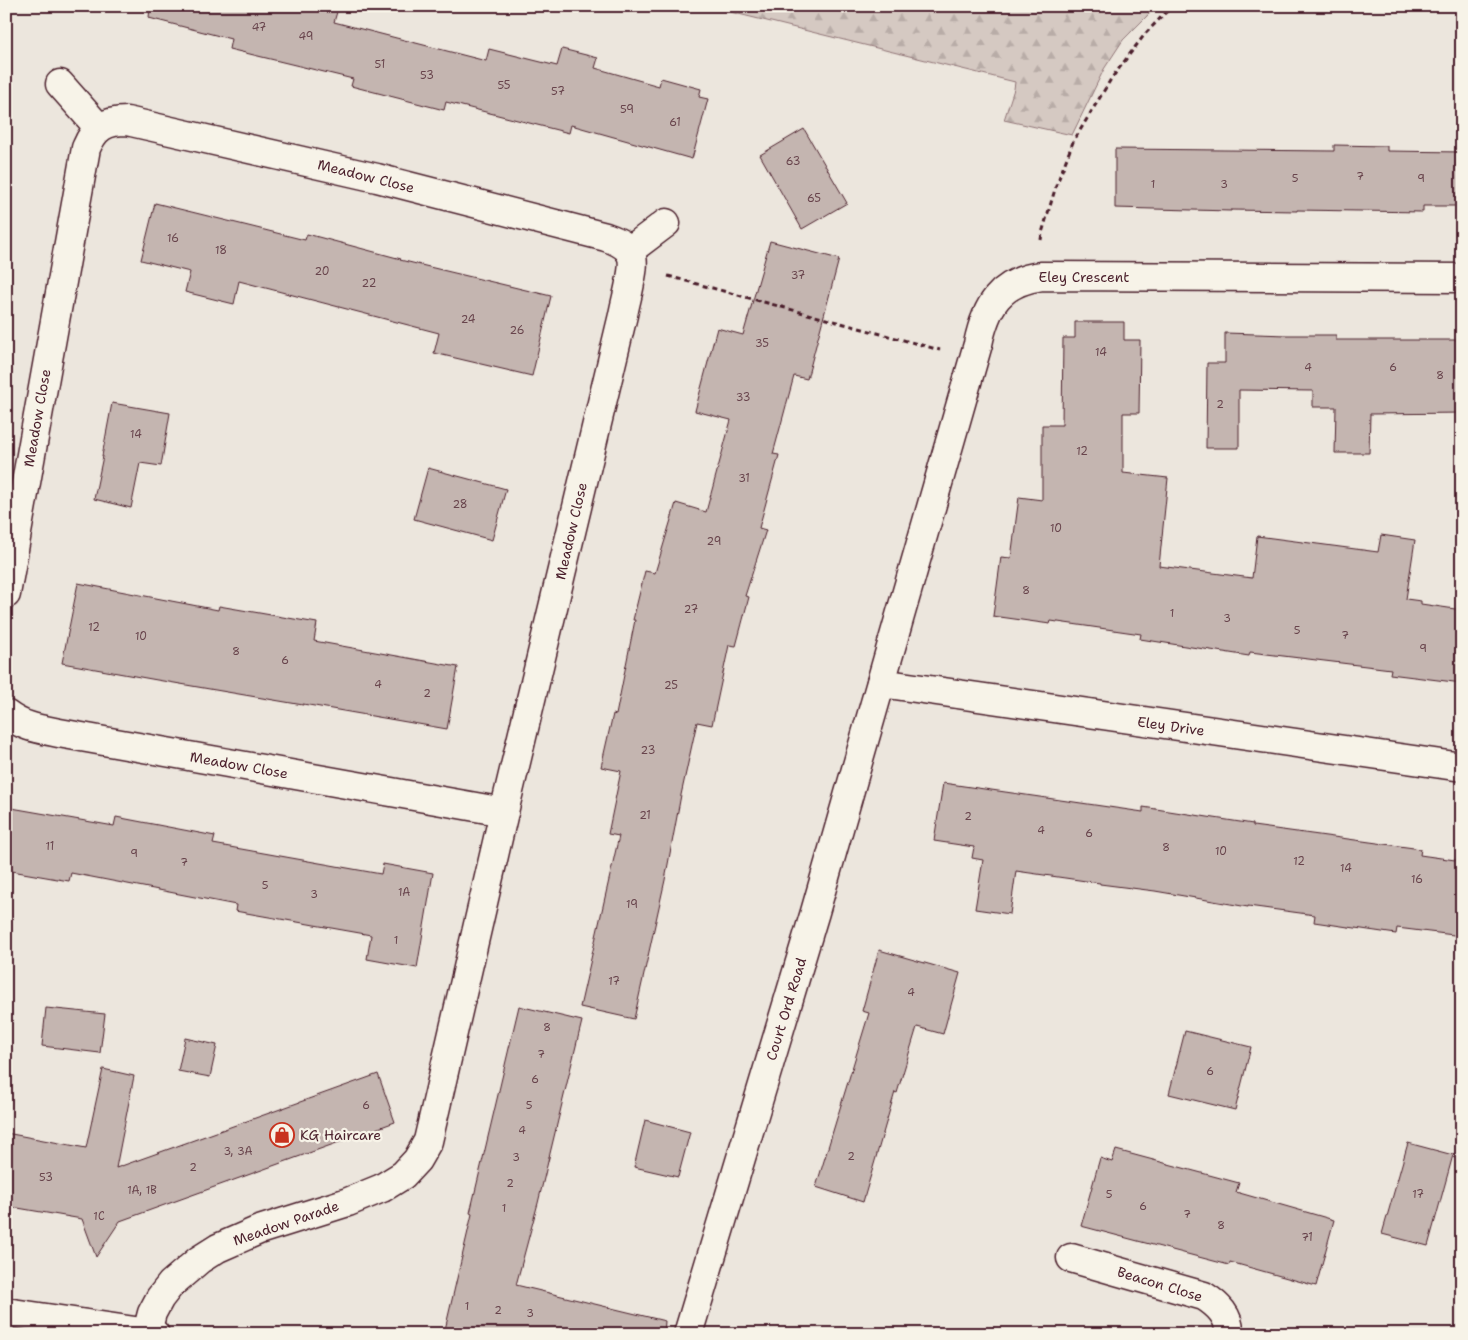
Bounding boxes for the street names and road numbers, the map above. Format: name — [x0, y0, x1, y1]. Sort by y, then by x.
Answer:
street label: Meadow Close — [316, 155, 416, 197]
street label: Eley Crescent — [1039, 268, 1129, 286]
street label: Meadow Close — [20, 368, 54, 468]
street label: Meadow Close — [551, 481, 591, 581]
street label: Eley Drive — [1136, 712, 1206, 740]
street label: Meadow Close — [189, 748, 289, 782]
street label: Court Ord Road — [762, 955, 810, 1063]
street label: Meadow Parade — [231, 1196, 341, 1250]
street label: Beacon Close — [1115, 1262, 1205, 1306]

